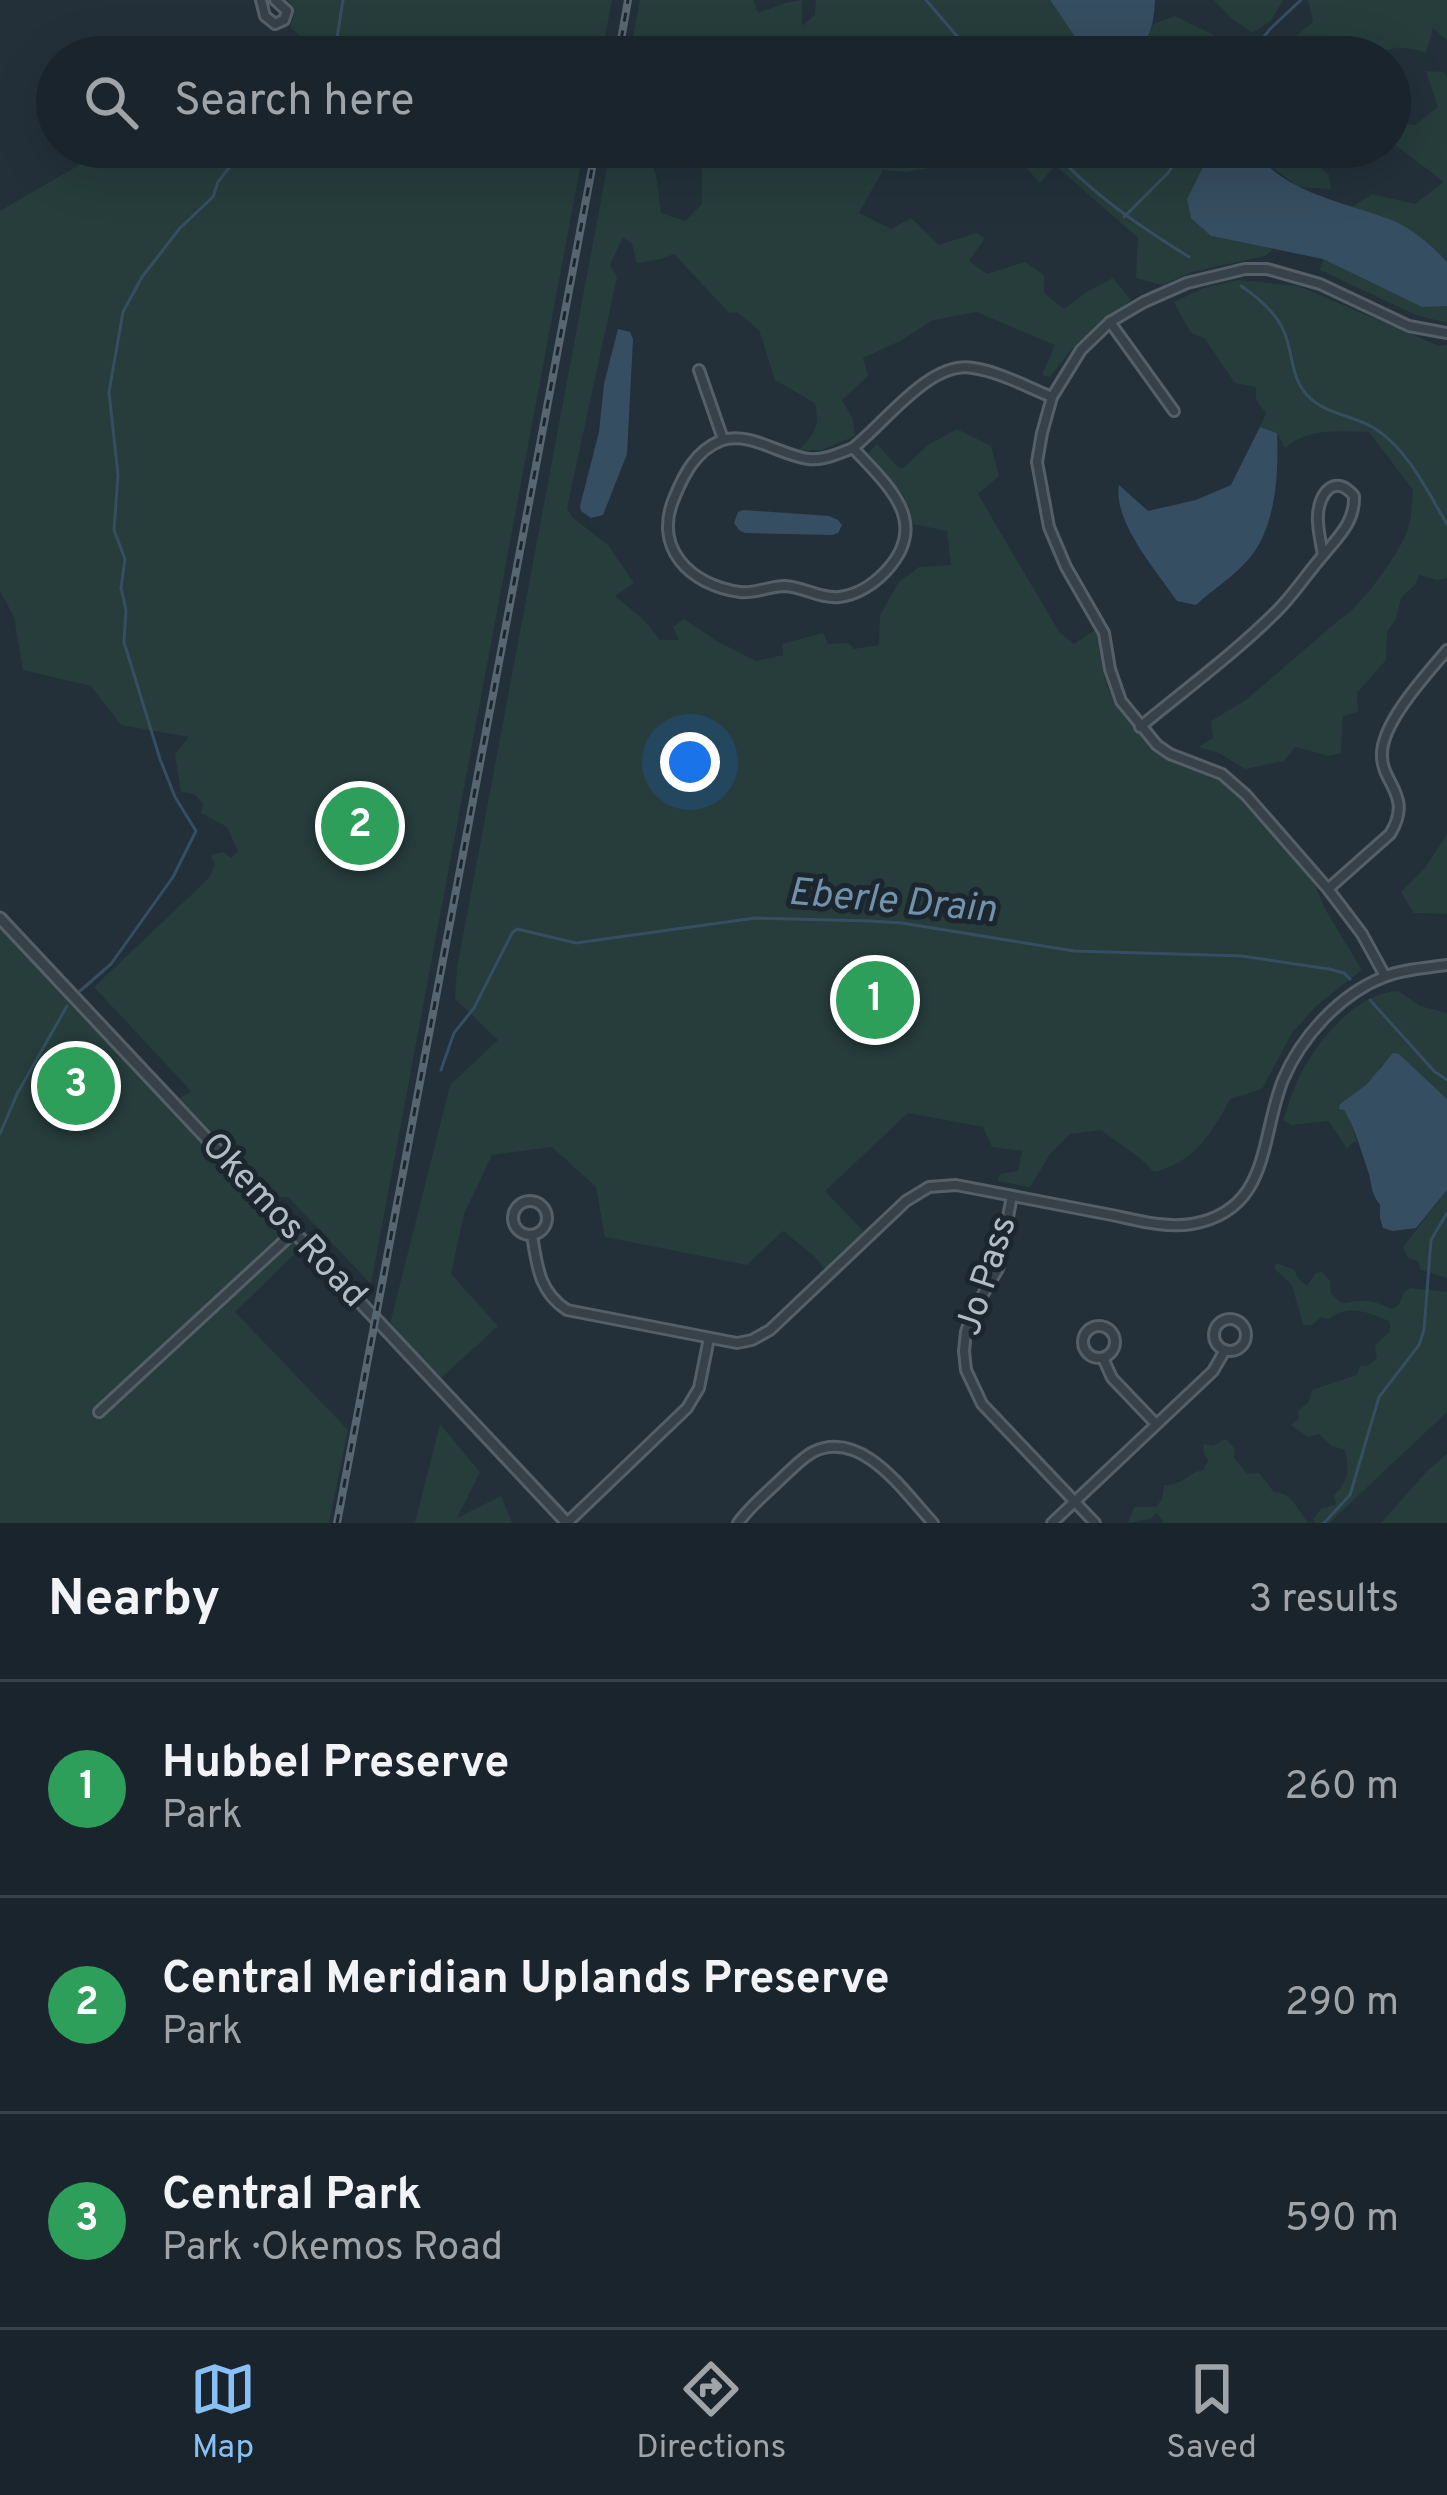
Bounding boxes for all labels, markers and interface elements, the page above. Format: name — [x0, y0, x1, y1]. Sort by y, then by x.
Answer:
search box — [36, 36, 1411, 168]
icon: search — [78, 69, 144, 135]
text: Search here — [174, 74, 414, 131]
your location — [660, 732, 720, 792]
pin: 2 — [321, 781, 399, 871]
water label: Eberle Drain — [786, 870, 998, 936]
pin: 1 — [836, 955, 914, 1045]
pin: 3 — [37, 1041, 115, 1131]
street label: Okemos Road — [190, 1124, 376, 1318]
street label: Jo Pass — [947, 1210, 1029, 1342]
text: Nearby — [48, 1569, 220, 1634]
text: 3 results — [1249, 1577, 1399, 1626]
text: Hubbel Preserve — [162, 1736, 509, 1793]
text: 1 — [79, 1764, 95, 1813]
text: 260 m — [1285, 1764, 1399, 1813]
text: Park — [162, 1793, 243, 1842]
text: Central Meridian Uplands Preserve — [162, 1952, 889, 2009]
text: 2 — [75, 1980, 99, 2029]
text: 290 m — [1285, 1980, 1399, 2029]
text: Park — [162, 2009, 243, 2058]
text: Central Park — [162, 2168, 422, 2225]
text: 3 — [75, 2196, 99, 2245]
text: 590 m — [1285, 2196, 1399, 2245]
text: Park · Okemos Road — [162, 2225, 503, 2274]
tab: Map — [190, 2356, 256, 2470]
tab: Directions — [636, 2356, 786, 2470]
tab: Saved — [1166, 2356, 1257, 2470]

